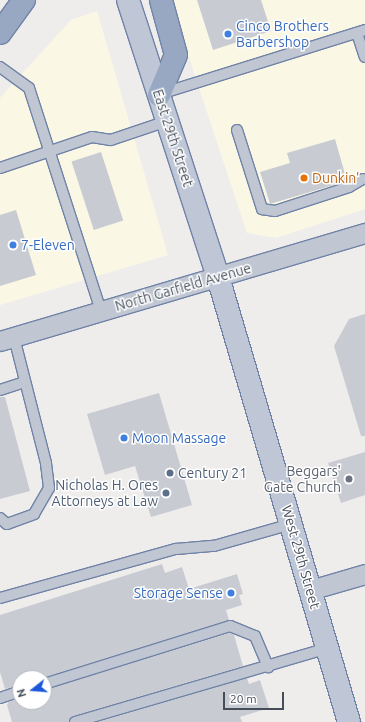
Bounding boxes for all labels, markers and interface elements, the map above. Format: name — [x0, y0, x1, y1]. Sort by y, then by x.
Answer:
place label: Cinco Brothers Barbershop — [236, 18, 329, 50]
marker: Cinco Brothers Barbershop — [223, 29, 233, 39]
street label: East 29th Street — [149, 87, 197, 189]
place label: Dunkin' — [312, 170, 359, 186]
marker: Dunkin' — [299, 173, 309, 183]
place label: 7-Eleven — [21, 237, 75, 253]
marker: 7-Eleven — [8, 240, 18, 250]
street label: North Garfield Avenue — [113, 260, 253, 314]
place label: Moon Massage — [132, 430, 226, 446]
marker: Moon Massage — [119, 433, 129, 443]
place label: Beggars' Gate Church — [264, 463, 341, 496]
place label: Century 21 — [178, 465, 247, 481]
marker: Century 21 — [165, 468, 175, 478]
marker: Beggars' Gate Church — [344, 474, 354, 484]
place label: Nicholas H. Ores Attorneys at Law — [52, 477, 158, 510]
marker: Nicholas H. Ores Attorneys at Law — [161, 488, 171, 498]
street label: West 29th Street — [278, 503, 324, 611]
place label: Storage Sense — [134, 585, 223, 601]
marker: Storage Sense — [226, 588, 236, 598]
north arrow — [12, 670, 52, 710]
scale bar — [225, 684, 286, 710]
text: N — [15, 688, 28, 699]
text: 20 m — [230, 692, 257, 705]

